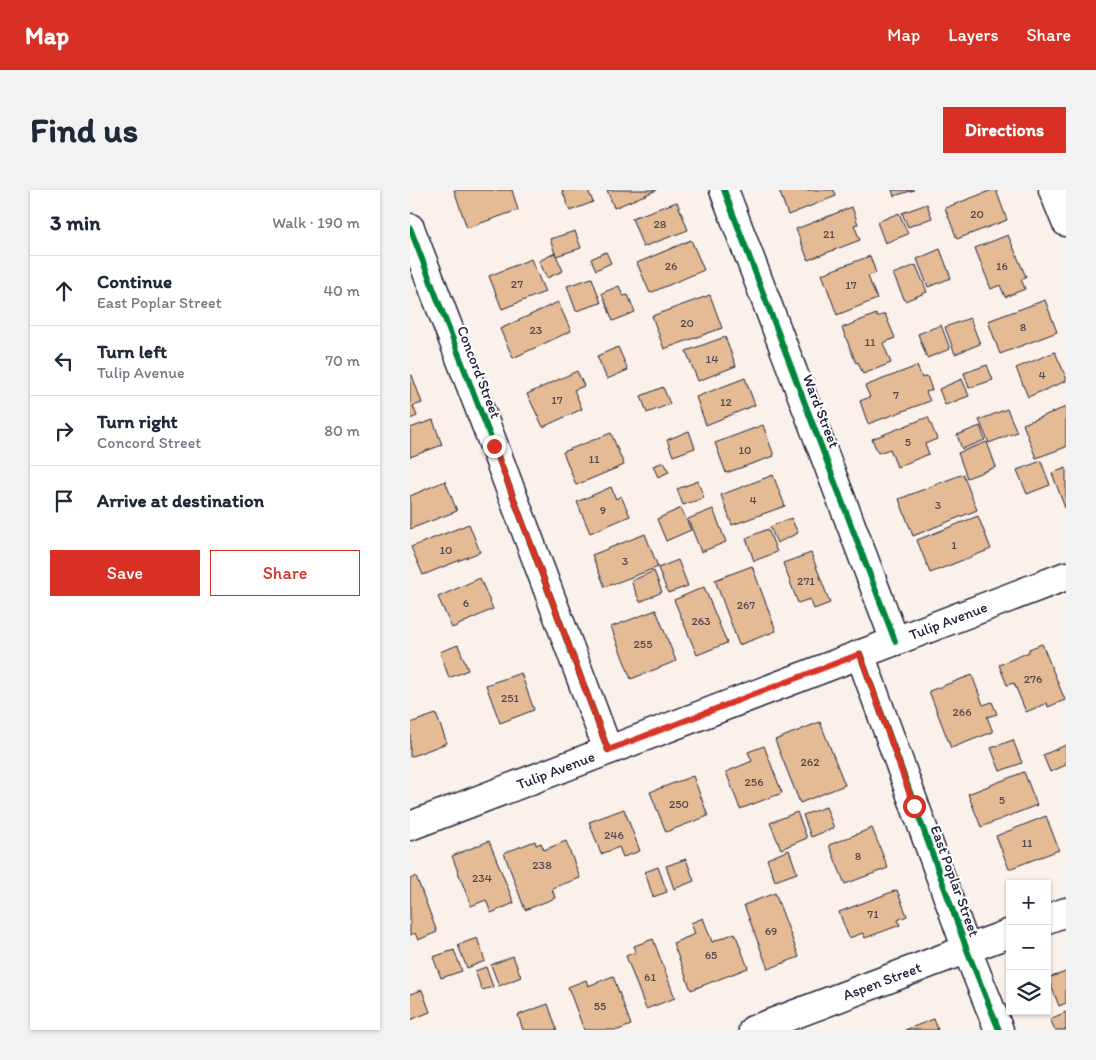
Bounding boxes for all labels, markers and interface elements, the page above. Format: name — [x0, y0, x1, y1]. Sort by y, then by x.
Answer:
text: Map — [25, 21, 69, 50]
text: Map — [887, 24, 920, 46]
text: Layers — [948, 24, 998, 46]
text: Share — [1026, 24, 1071, 46]
button: Directions — [943, 107, 1066, 153]
text: Find us — [30, 109, 138, 151]
house number: 20 — [970, 207, 984, 221]
text: 3 min — [50, 210, 100, 235]
text: Walk · 190 m — [272, 213, 360, 232]
house number: 28 — [654, 217, 667, 231]
house number: 21 — [823, 227, 835, 241]
house number: 26 — [665, 259, 677, 273]
house number: 16 — [996, 259, 1008, 273]
text: Continue — [97, 270, 172, 293]
icon: ahead — [50, 277, 78, 305]
house number: 27 — [511, 277, 523, 291]
house number: 17 — [845, 278, 857, 292]
text: 40 m — [323, 281, 360, 300]
text: East Poplar Street — [97, 293, 222, 312]
house number: 20 — [680, 316, 694, 330]
house number: 8 — [1020, 320, 1027, 334]
street label: Concord Street — [453, 323, 505, 421]
house number: 23 — [530, 323, 543, 337]
house number: 11 — [864, 335, 876, 349]
text: Turn left — [97, 340, 167, 363]
icon: left — [50, 347, 78, 375]
text: 70 m — [325, 351, 360, 370]
house number: 14 — [706, 352, 718, 366]
text: Tulip Avenue — [97, 363, 185, 382]
house number: 4 — [1038, 368, 1046, 382]
street label: Ward Street — [799, 372, 843, 451]
house number: 7 — [893, 388, 899, 402]
house number: 17 — [551, 393, 563, 407]
house number: 12 — [720, 395, 733, 409]
text: Turn right — [97, 410, 178, 433]
icon: right — [50, 417, 78, 445]
text: 80 m — [324, 421, 360, 440]
text: Concord Street — [97, 433, 201, 452]
route end — [483, 435, 506, 458]
house number: 5 — [905, 435, 911, 449]
house number: 10 — [739, 443, 751, 457]
house number: 11 — [588, 452, 600, 466]
icon: arrive — [50, 487, 78, 515]
text: Arrive at destination — [97, 489, 264, 512]
house number: 4 — [749, 493, 757, 507]
house number: 3 — [935, 498, 942, 512]
house number: 9 — [600, 503, 606, 517]
house number: 1 — [951, 538, 957, 552]
house number: 10 — [440, 543, 452, 557]
button: Save — [50, 550, 200, 596]
button: Share — [210, 550, 360, 596]
house number: 3 — [622, 554, 629, 568]
house number: 271 — [797, 574, 815, 588]
house number: 6 — [463, 596, 469, 610]
house number: 267 — [737, 598, 755, 612]
street label: Tulip Avenue — [907, 598, 990, 644]
house number: 263 — [691, 614, 711, 628]
house number: 255 — [634, 637, 652, 651]
house number: 276 — [1024, 672, 1042, 686]
house number: 251 — [501, 691, 520, 705]
house number: 266 — [952, 705, 972, 719]
street label: Tulip Avenue — [514, 747, 597, 794]
house number: 262 — [801, 755, 820, 769]
house number: 256 — [745, 775, 763, 789]
house number: 5 — [999, 793, 1005, 807]
route start — [903, 795, 926, 818]
house number: 250 — [669, 797, 689, 811]
street label: East Poplar Street — [927, 823, 984, 939]
house number: 246 — [604, 828, 624, 842]
house number: 11 — [1021, 836, 1033, 850]
house number: 8 — [855, 849, 862, 863]
house number: 238 — [532, 858, 552, 872]
house number: 234 — [472, 871, 492, 885]
map controls — [1006, 880, 1051, 1015]
button: + — [1006, 880, 1051, 925]
house number: 71 — [867, 907, 879, 921]
house number: 69 — [765, 924, 777, 938]
button: − — [1006, 925, 1051, 970]
house number: 65 — [705, 948, 717, 962]
street label: Aspen Street — [840, 958, 924, 1004]
house number: 61 — [644, 970, 656, 984]
button: layers — [1006, 970, 1051, 1015]
house number: 55 — [594, 999, 606, 1013]

